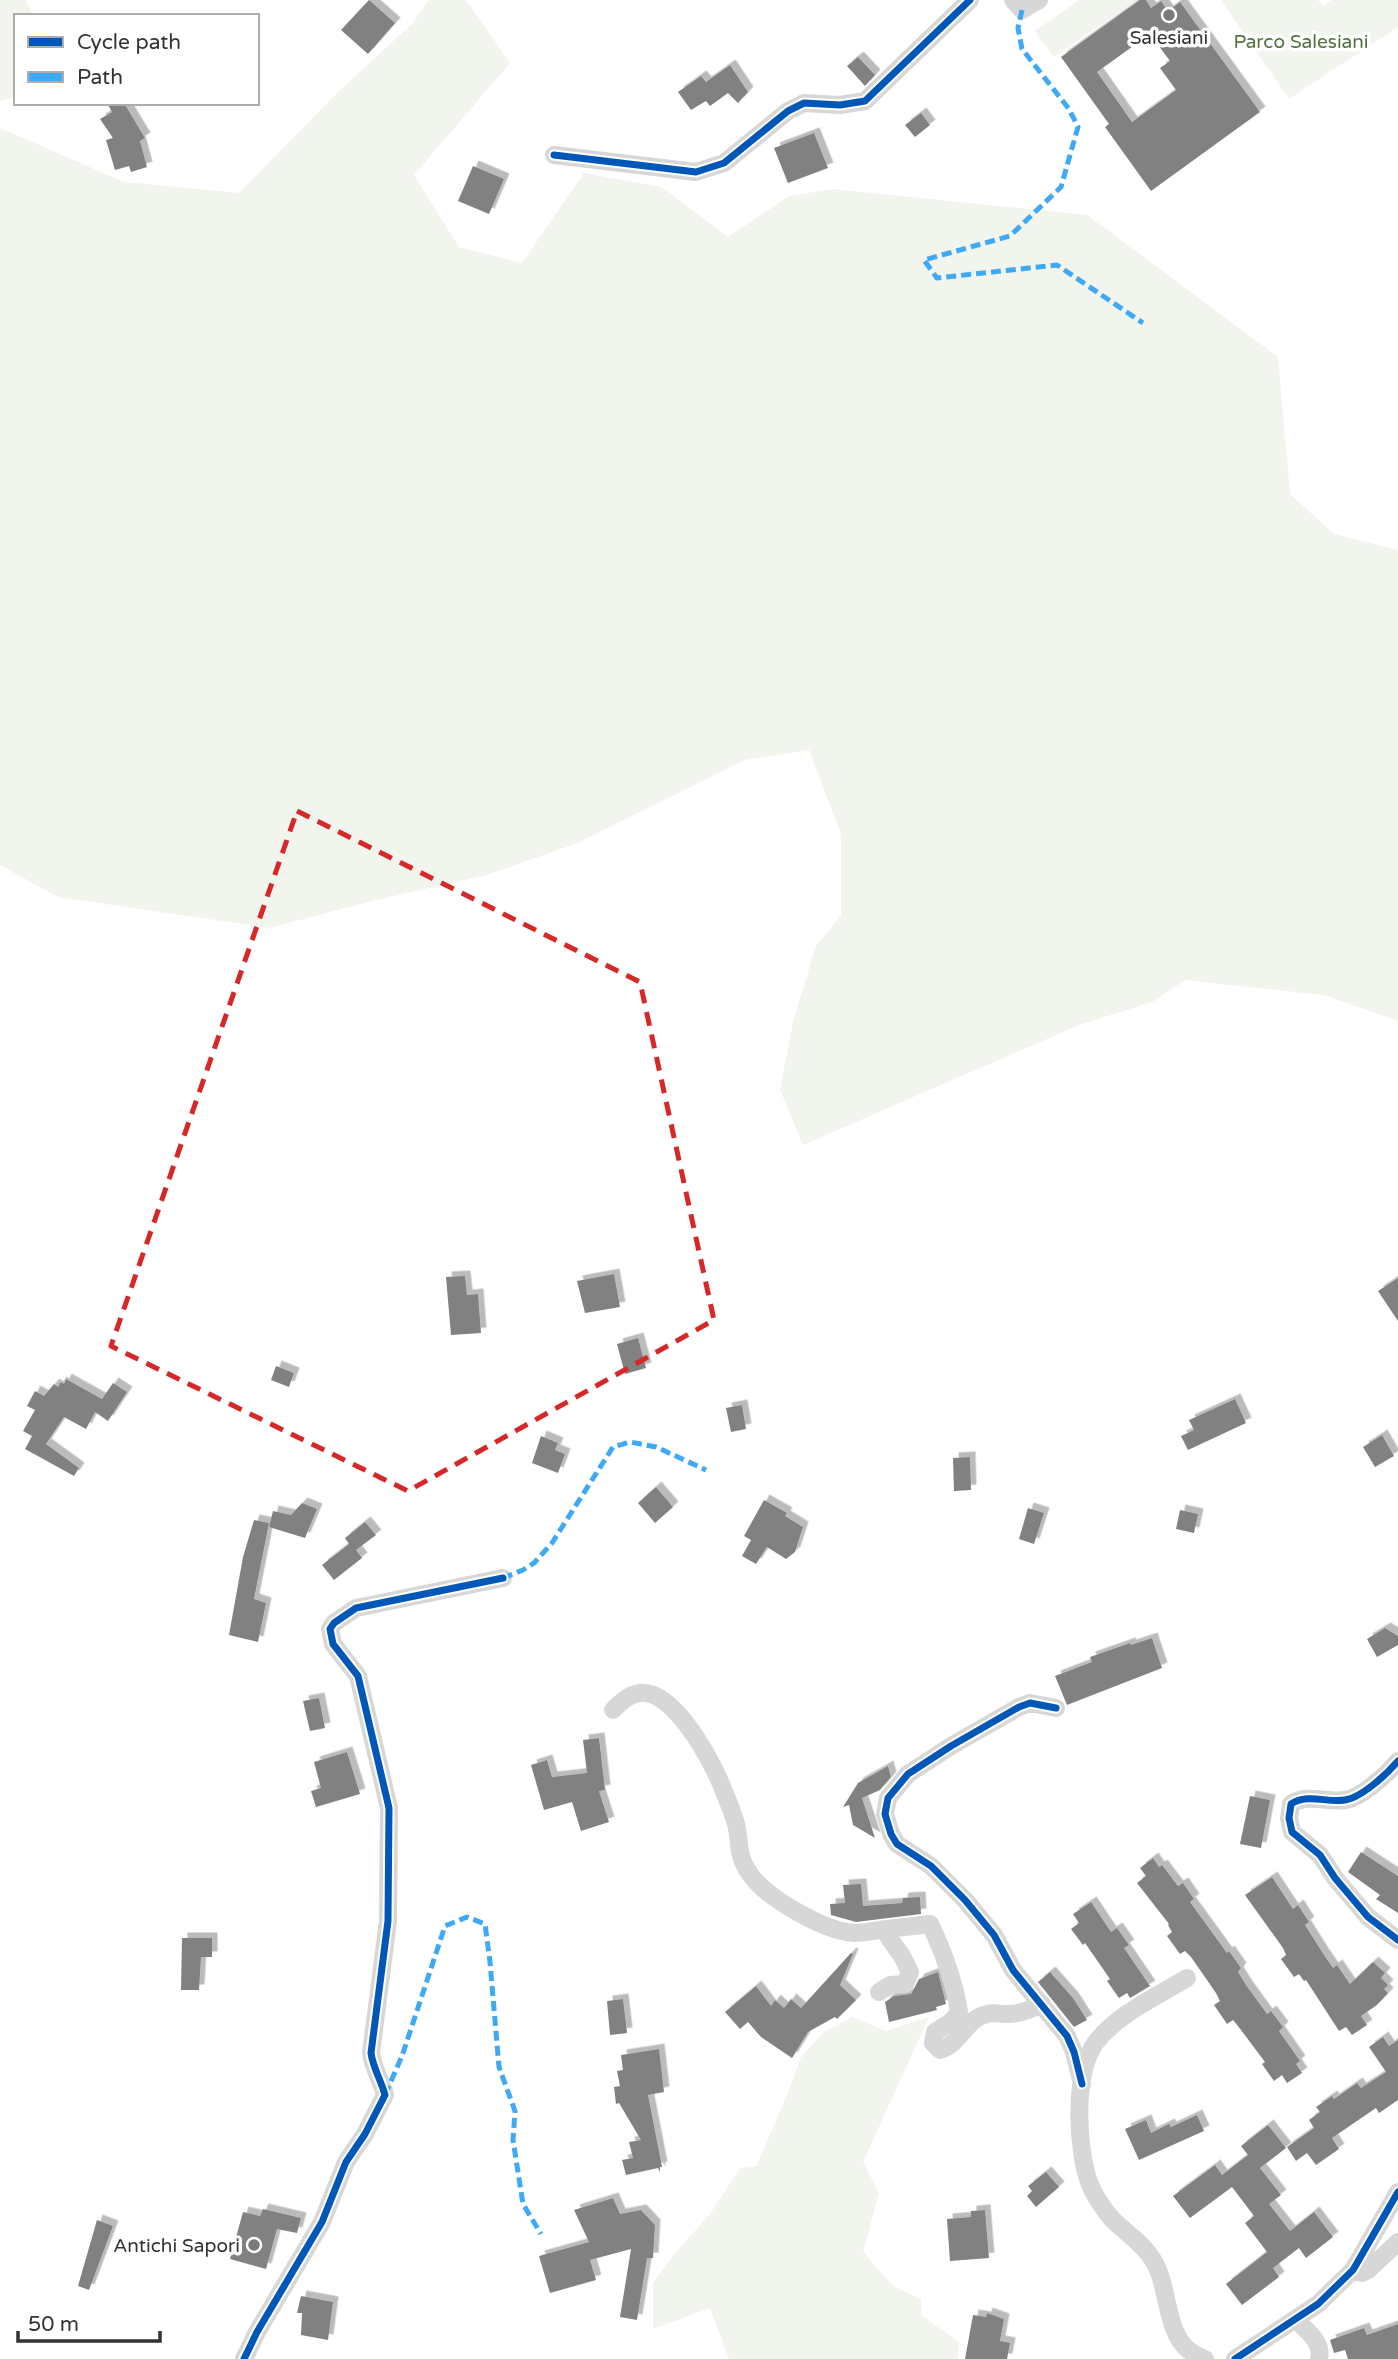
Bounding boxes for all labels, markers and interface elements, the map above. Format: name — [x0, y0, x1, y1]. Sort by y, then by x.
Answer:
marker: Salesiani — [1161, 7, 1177, 23]
legend — [14, 14, 259, 105]
place label: Salesiani — [1130, 27, 1208, 49]
text: Cycle path — [77, 30, 181, 55]
park label: Parco Salesiani — [1233, 31, 1369, 53]
text: Path — [77, 65, 123, 90]
place label: Antichi Sapori — [113, 2235, 240, 2257]
marker: Antichi Sapori — [246, 2237, 262, 2253]
scale bar — [18, 2300, 159, 2344]
text: 50 m — [28, 2312, 79, 2337]

